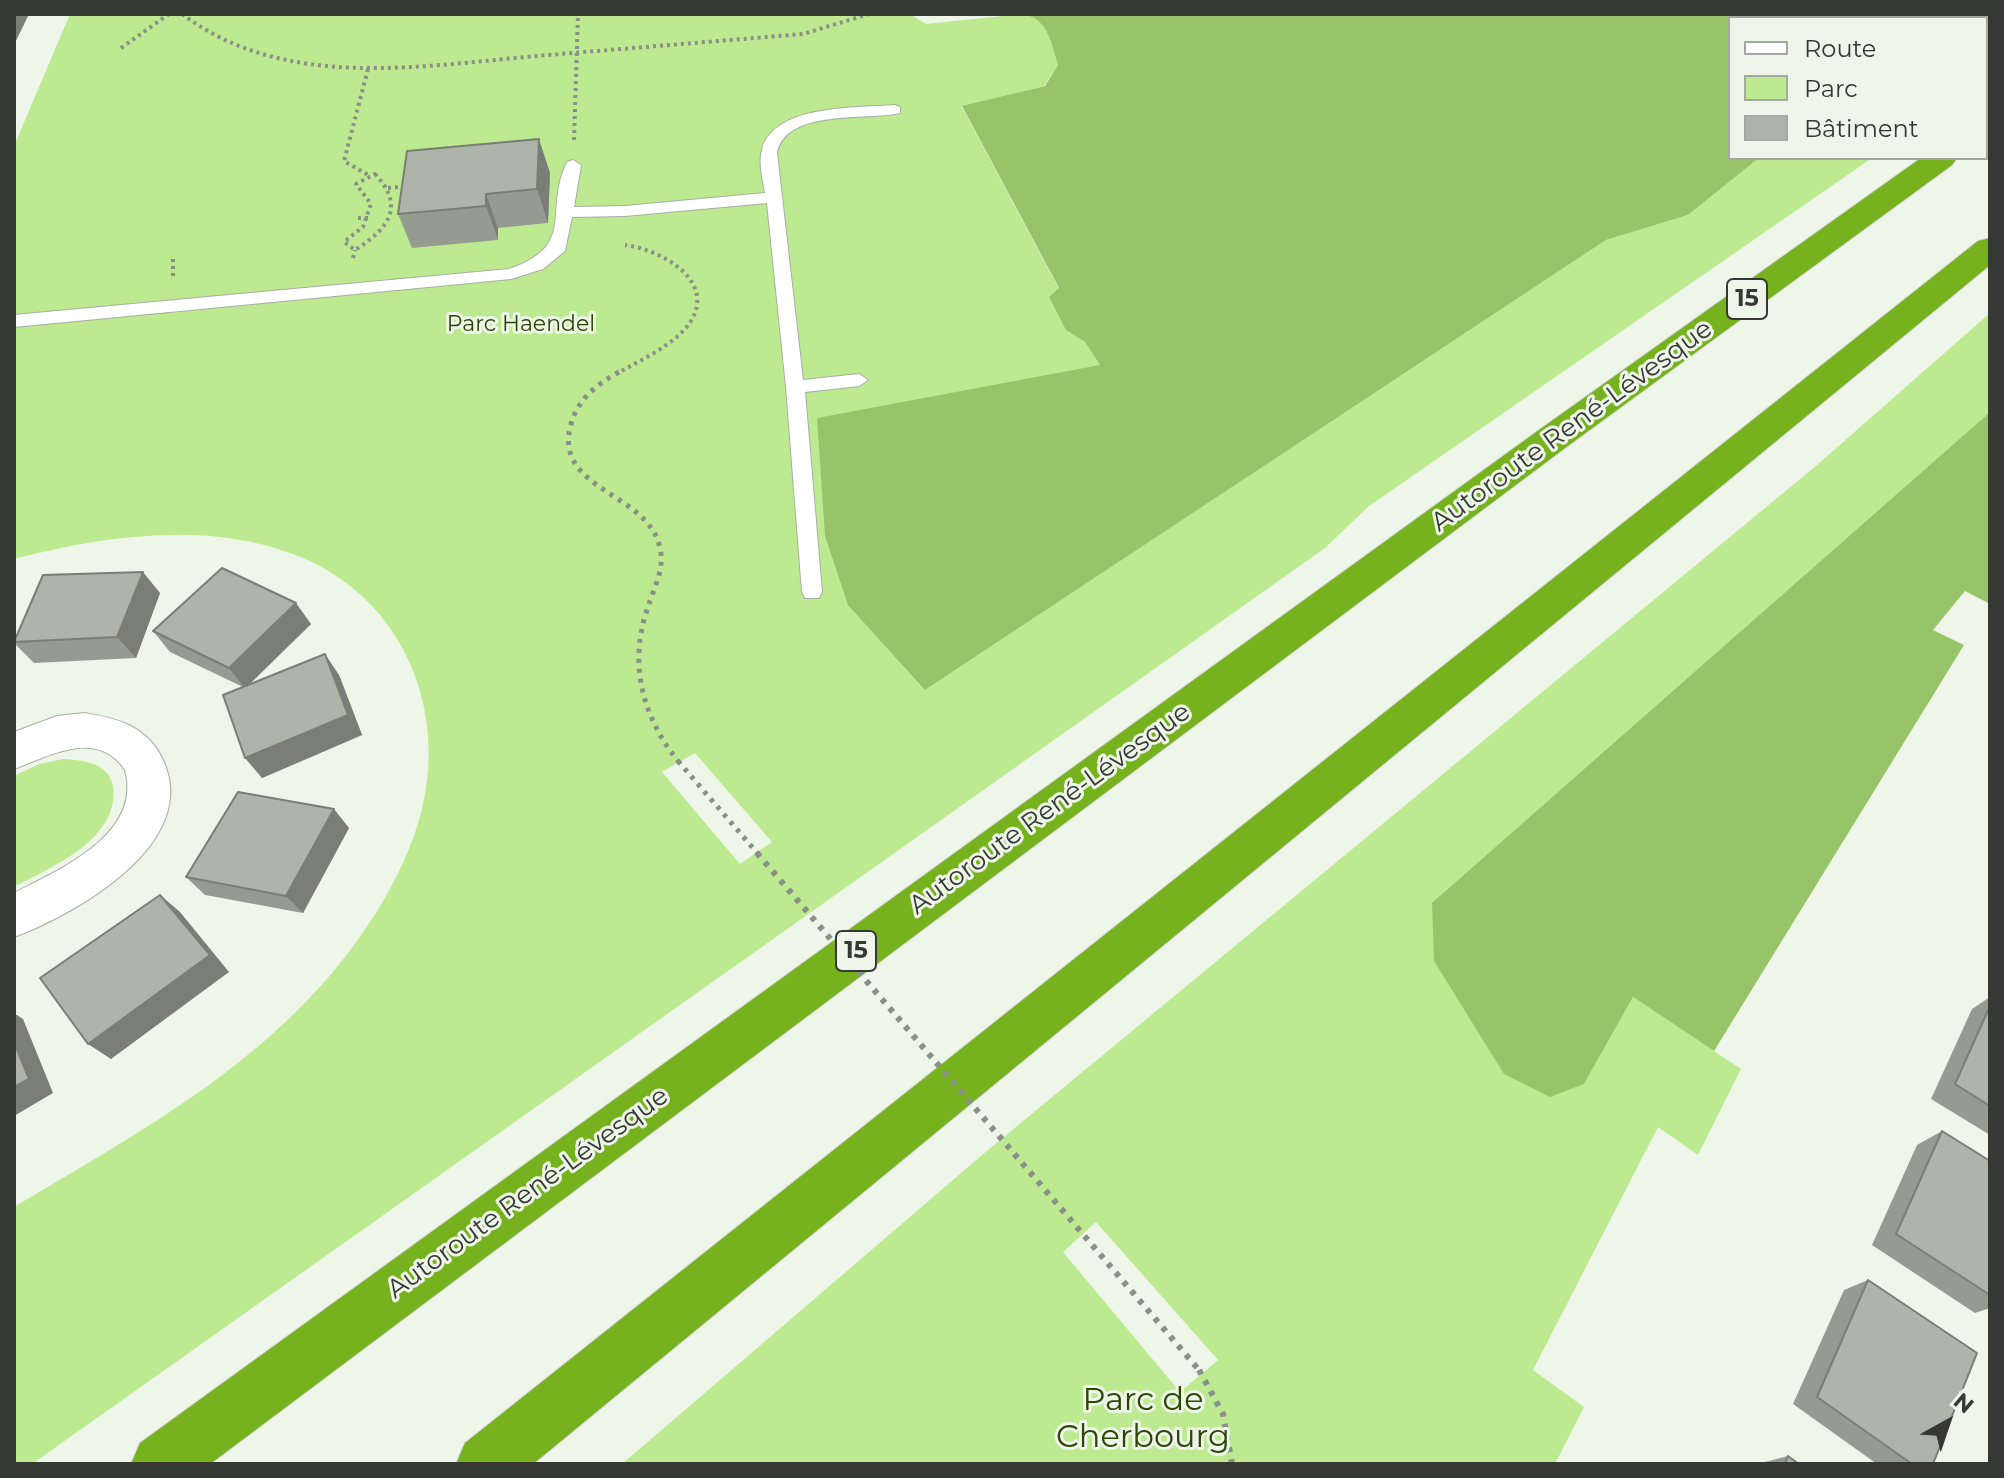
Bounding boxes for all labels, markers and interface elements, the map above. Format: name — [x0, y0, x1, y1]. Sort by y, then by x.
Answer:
legend — [1728, 16, 1988, 160]
text: Route — [1804, 34, 1876, 63]
text: Parc — [1804, 74, 1858, 103]
text: Bâtiment — [1804, 114, 1918, 143]
road number: 15 — [1727, 279, 1767, 319]
park label: Parc Haendel — [447, 312, 595, 338]
street label: Autoroute René-Lévesque — [1425, 313, 1719, 539]
street label: Autoroute René-Lévesque — [903, 696, 1197, 922]
road number: 15 — [836, 931, 876, 971]
street label: Autoroute René-Lévesque — [381, 1080, 675, 1306]
park label: Parc de Cherbourg — [1056, 1382, 1230, 1457]
north arrow — [1908, 1382, 1988, 1462]
text: N — [1948, 1387, 1979, 1419]

